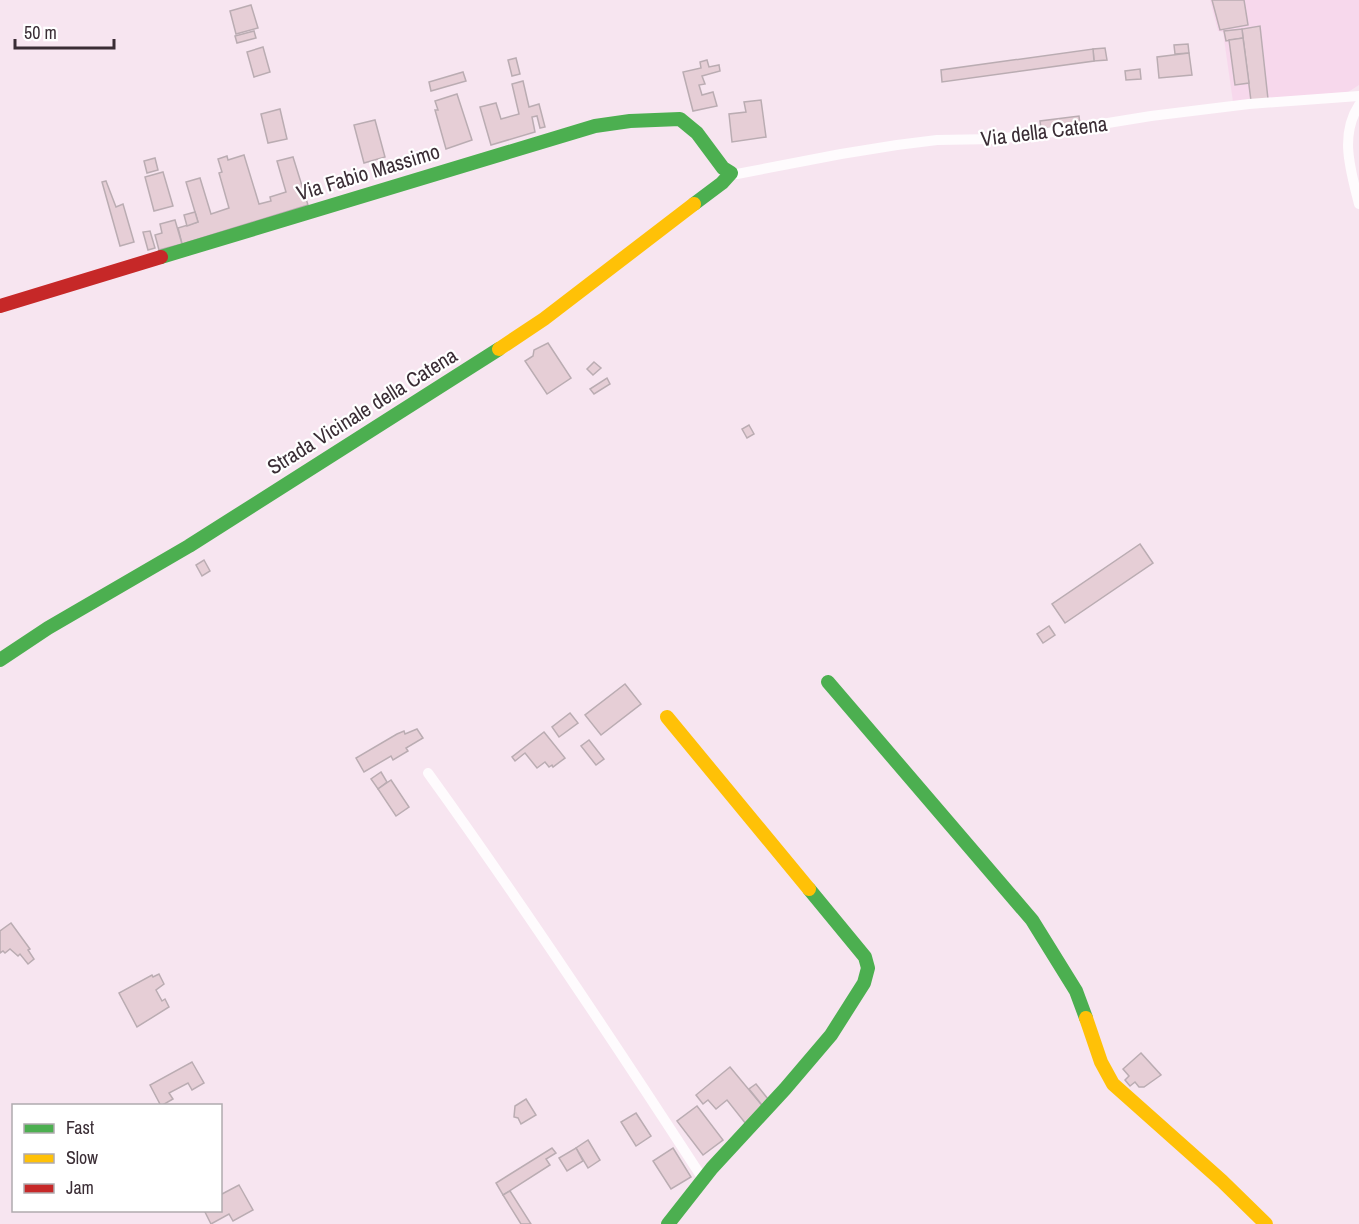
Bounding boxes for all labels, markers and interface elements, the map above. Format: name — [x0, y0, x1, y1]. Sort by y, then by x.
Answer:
scale bar — [15, 12, 114, 50]
text: 50 m — [24, 20, 57, 45]
street label: Via della Catena — [979, 109, 1109, 153]
street label: Via Fabio Massimo — [293, 136, 443, 208]
street label: Strada Vicinale della Catena — [261, 340, 463, 481]
legend — [12, 1104, 222, 1212]
text: Fast — [66, 1115, 94, 1140]
text: Slow — [66, 1145, 98, 1170]
text: Jam — [66, 1175, 94, 1200]

